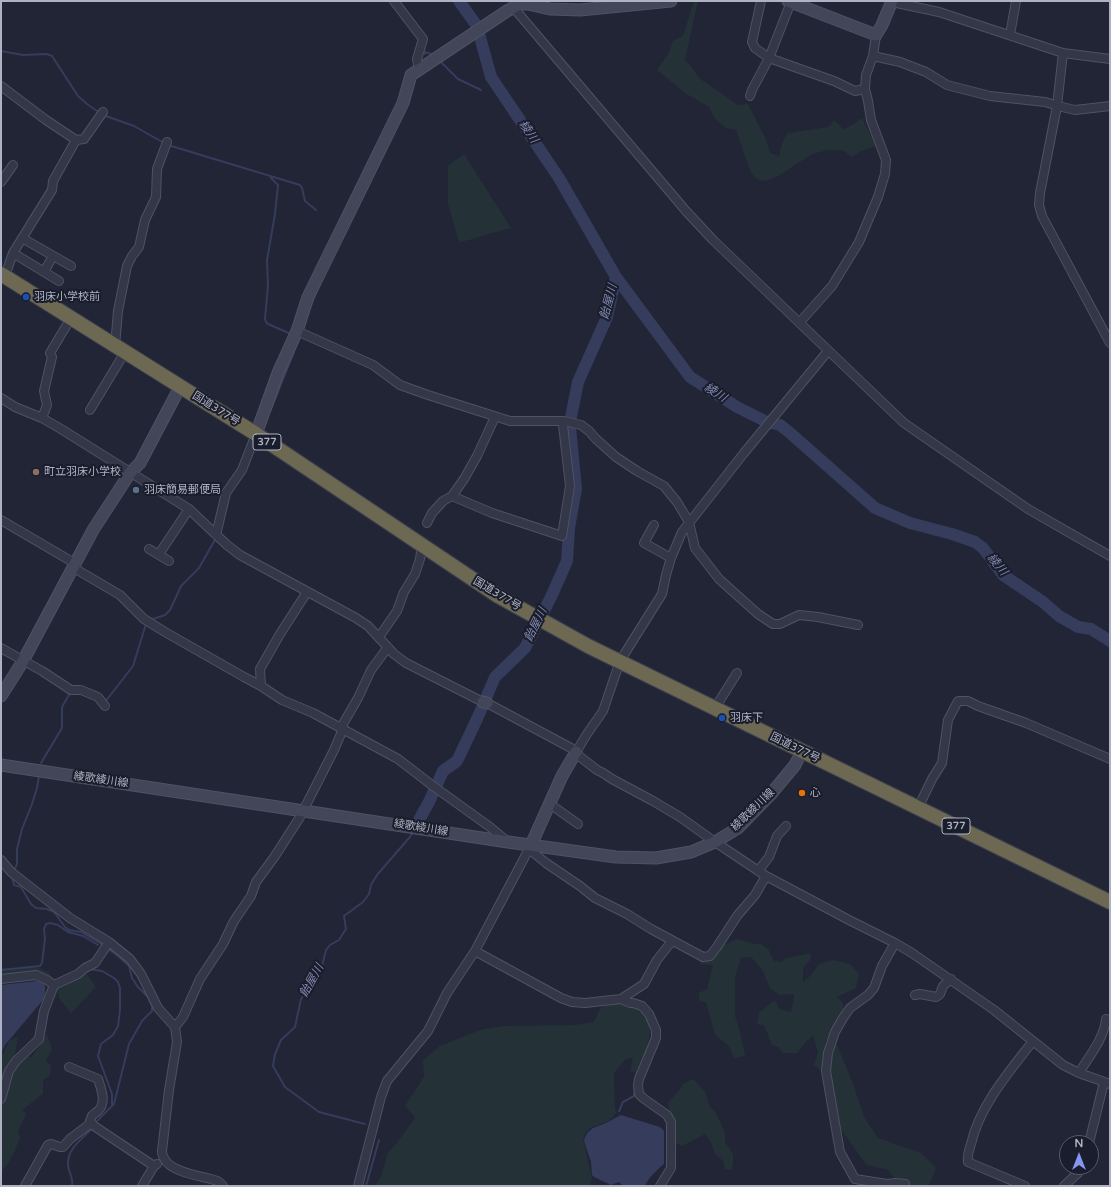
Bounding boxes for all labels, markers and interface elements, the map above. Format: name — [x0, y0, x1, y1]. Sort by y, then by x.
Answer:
water label: 綾川 — [515, 118, 541, 146]
water label: 飴屋川 — [597, 283, 621, 321]
place label: 羽床小学校前 — [34, 290, 100, 304]
marker: 羽床小学校前 — [21, 292, 31, 302]
water label: 綾川 — [701, 381, 729, 405]
street label: 国道377号 — [190, 389, 242, 429]
road number: 377 — [253, 434, 281, 450]
place label: 町立羽床小学校 — [44, 465, 121, 479]
marker: 町立羽床小学校 — [31, 467, 41, 477]
place label: 羽床簡易郵便局 — [144, 483, 221, 497]
marker: 羽床簡易郵便局 — [131, 485, 141, 495]
water label: 綾川 — [984, 551, 1010, 579]
street label: 国道377号 — [471, 575, 523, 613]
water label: 飴屋川 — [522, 606, 550, 644]
place label: 羽床下 — [730, 711, 763, 725]
marker: 羽床下 — [717, 713, 727, 723]
street label: 国道377号 — [768, 730, 822, 766]
street label: 綾歌綾川線 — [73, 770, 129, 790]
street label: 綾歌綾川線 — [729, 786, 777, 834]
place label: 心 — [810, 786, 821, 800]
marker: 心 — [797, 788, 807, 798]
street label: 綾歌綾川線 — [393, 817, 449, 839]
road number: 377 — [942, 818, 970, 834]
water label: 飴屋川 — [297, 962, 327, 1000]
north arrow — [1059, 1135, 1099, 1175]
text: N — [1075, 1137, 1083, 1150]

